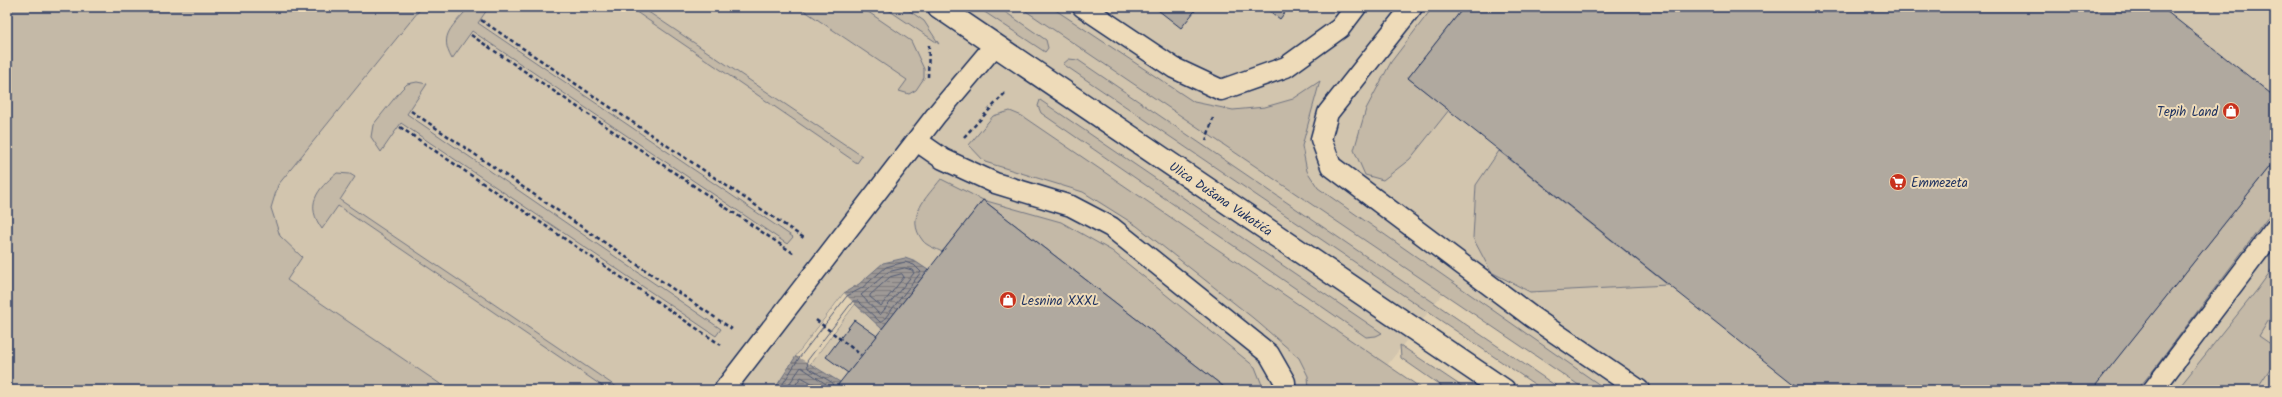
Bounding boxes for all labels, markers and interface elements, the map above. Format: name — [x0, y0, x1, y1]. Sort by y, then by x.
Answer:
shop icon: Tepih Land — [2221, 101, 2241, 121]
place label: Tepih Land — [2157, 102, 2219, 123]
street label: Ulica Dušana Vukotića — [1164, 157, 1276, 242]
supermarket icon: Emmezeta — [1888, 172, 1908, 192]
place label: Emmezeta — [1911, 173, 1968, 194]
shop icon: Lesnina XXXL — [998, 290, 1018, 310]
place label: Lesnina XXXL — [1021, 291, 1099, 312]

